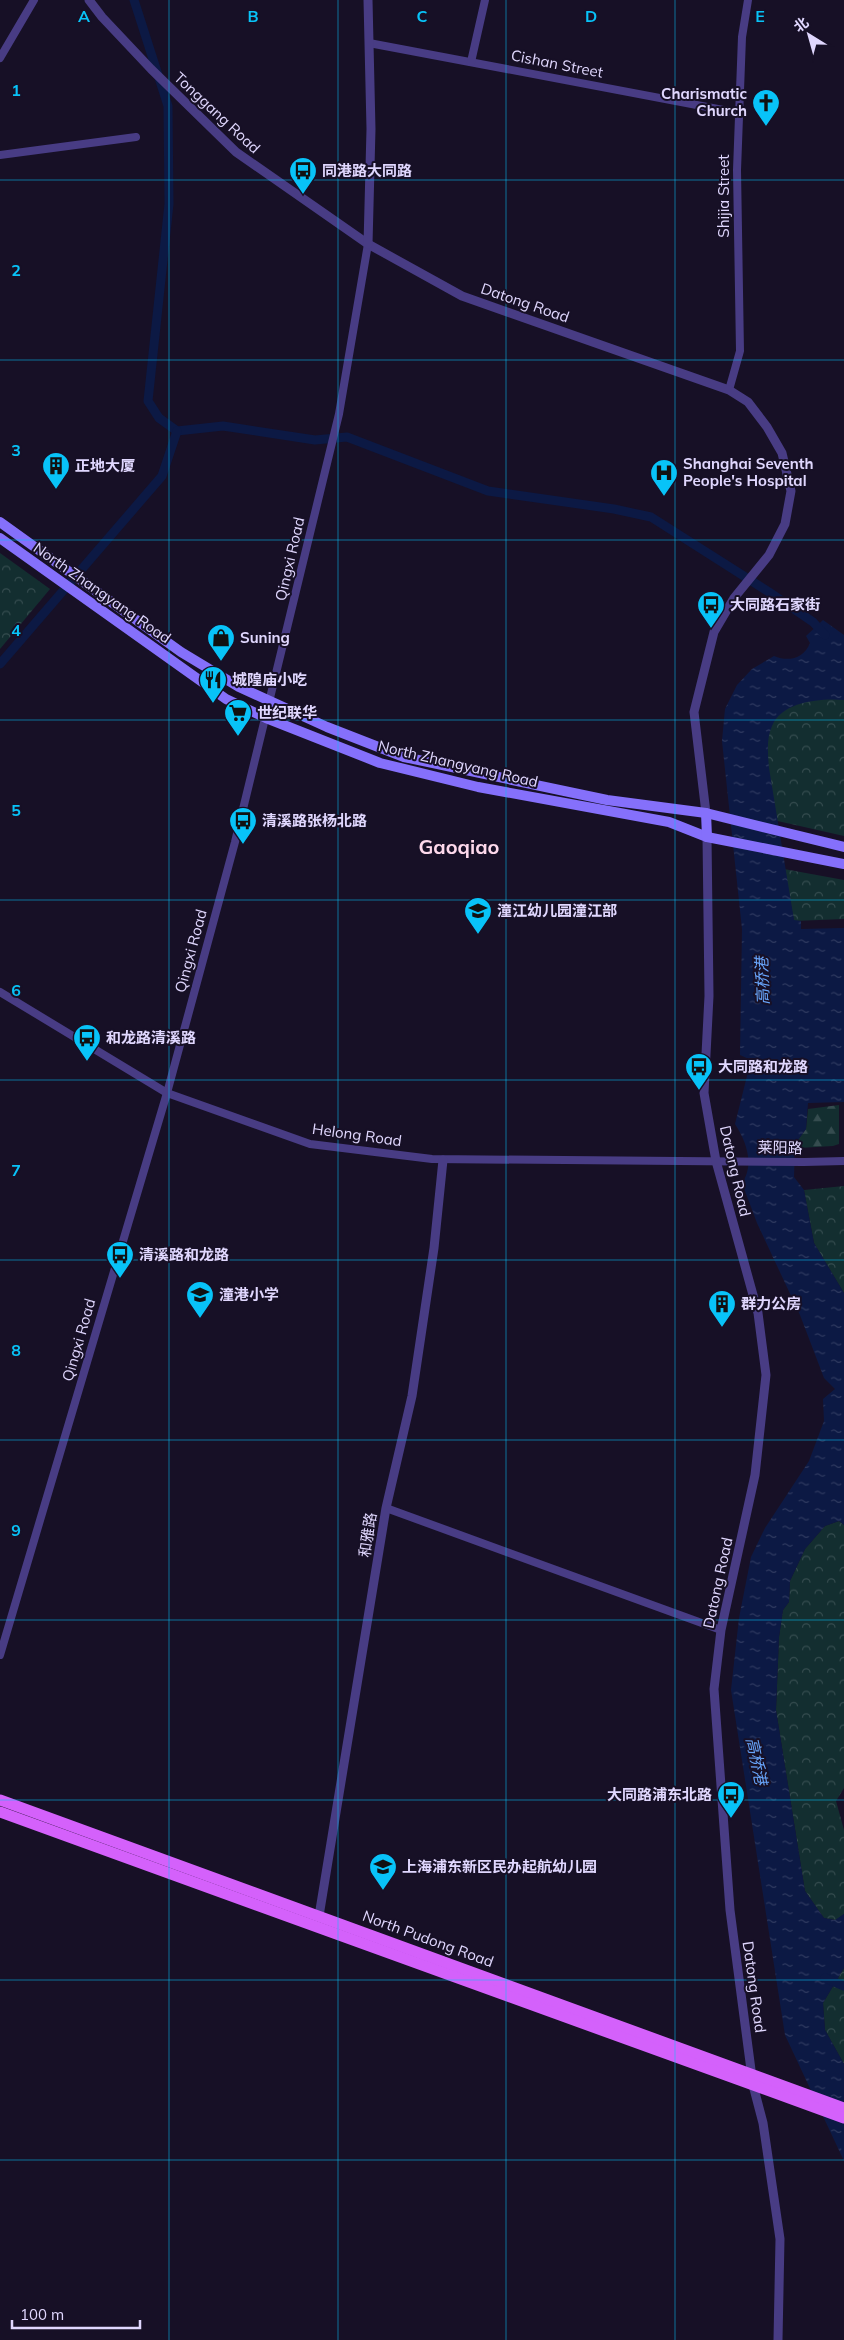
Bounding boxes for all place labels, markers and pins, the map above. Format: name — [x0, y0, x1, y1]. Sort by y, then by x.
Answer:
place label: Charismatic Church — [661, 84, 747, 120]
church icon: Charismatic Church — [751, 88, 781, 127]
bus stop icon: 同港路大同路 — [288, 156, 318, 195]
place label: 同港路大同路 — [322, 161, 412, 180]
building icon: 正地大厦 — [41, 451, 71, 490]
place label: Shanghai Seventh People's Hospital — [683, 454, 814, 490]
place label: 正地大厦 — [75, 456, 135, 475]
hospital icon: Shanghai Seventh People's Hospital — [649, 458, 679, 497]
bus stop icon: 大同路石家街 — [696, 590, 726, 629]
place label: 大同路石家街 — [730, 595, 820, 614]
shop icon: Suning — [206, 623, 236, 662]
place label: Suning — [240, 628, 290, 647]
restaurant icon: 城隍庙小吃 — [198, 665, 228, 704]
place label: 城隍庙小吃 — [232, 670, 307, 689]
supermarket icon: 世纪联华 — [223, 698, 253, 737]
place label: 世纪联华 — [257, 703, 317, 722]
bus stop icon: 清溪路张杨北路 — [228, 806, 258, 845]
place label: 清溪路张杨北路 — [262, 811, 367, 830]
school or university icon: 潼江幼儿园潼江部 — [463, 896, 493, 935]
place label: 潼江幼儿园潼江部 — [497, 901, 617, 920]
bus stop icon: 和龙路清溪路 — [72, 1023, 102, 1062]
place label: 和龙路清溪路 — [106, 1028, 196, 1047]
bus stop icon: 大同路和龙路 — [684, 1052, 714, 1091]
place label: 大同路和龙路 — [718, 1057, 808, 1076]
bus stop icon: 清溪路和龙路 — [105, 1240, 135, 1279]
place label: 清溪路和龙路 — [139, 1245, 229, 1264]
school or university icon: 潼港小学 — [185, 1280, 215, 1319]
place label: 潼港小学 — [219, 1285, 279, 1304]
building icon: 群力公房 — [707, 1289, 737, 1328]
place label: 群力公房 — [741, 1294, 801, 1313]
bus stop icon: 大同路浦东北路 — [716, 1780, 746, 1819]
place label: 大同路浦东北路 — [607, 1785, 712, 1804]
school or university icon: 上海浦东新区民办起航幼儿园 — [368, 1852, 398, 1891]
place label: 上海浦东新区民办起航幼儿园 — [402, 1857, 597, 1876]

